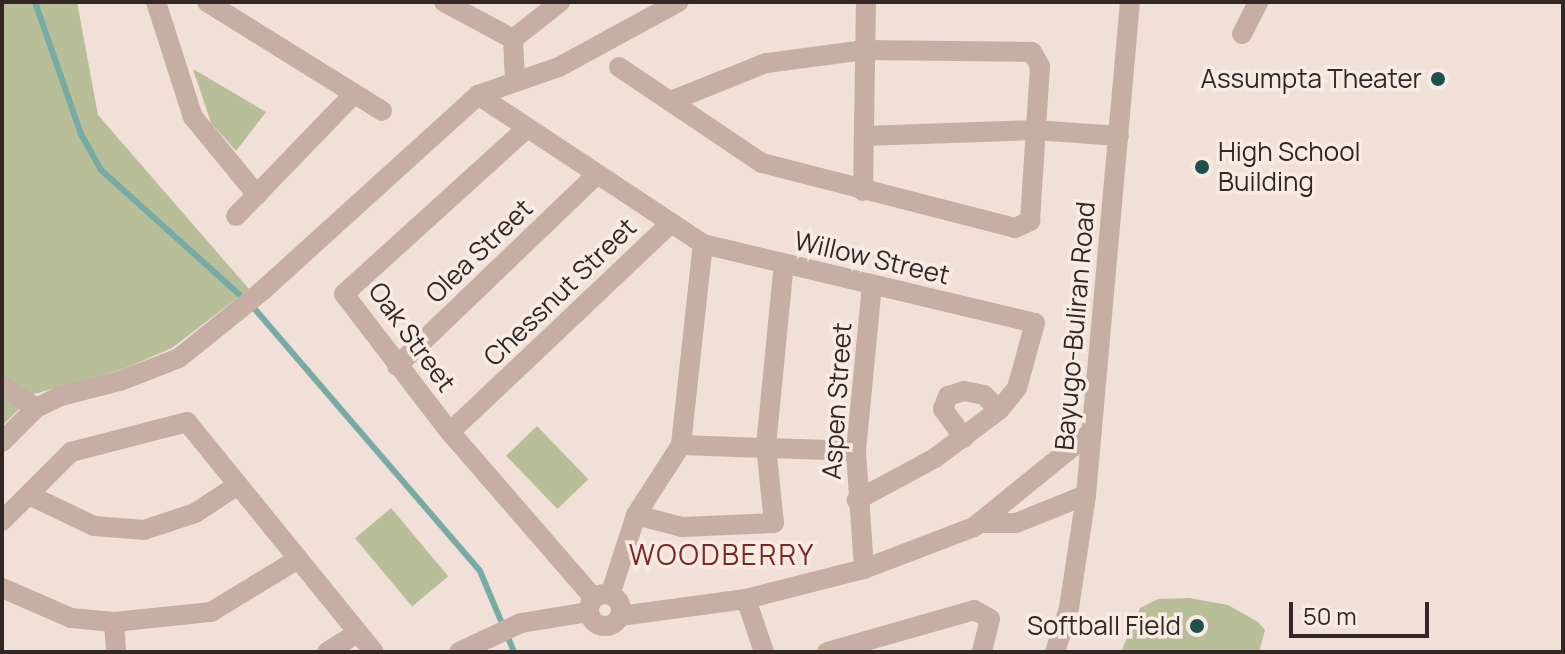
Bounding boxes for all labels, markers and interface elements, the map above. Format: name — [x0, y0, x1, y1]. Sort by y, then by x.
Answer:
place label: Assumpta Theater — [1200, 63, 1422, 95]
marker: Assumpta Theater — [1429, 70, 1447, 88]
place label: High School Building — [1218, 136, 1361, 198]
marker: High School Building — [1193, 158, 1211, 176]
street label: Olea Street — [419, 193, 539, 309]
street label: Bayugo-Buliran Road — [1049, 200, 1101, 452]
street label: Chessnut Street — [477, 212, 643, 372]
street label: Willow Street — [791, 225, 953, 291]
street label: Oak Street — [362, 276, 462, 398]
street label: Aspen Street — [816, 321, 858, 481]
district label: WOODBERRY — [629, 537, 815, 571]
scale bar — [1293, 586, 1433, 636]
text: 50 m — [1303, 599, 1357, 632]
place label: Softball Field — [1027, 610, 1181, 642]
marker: Softball Field — [1188, 617, 1206, 635]

